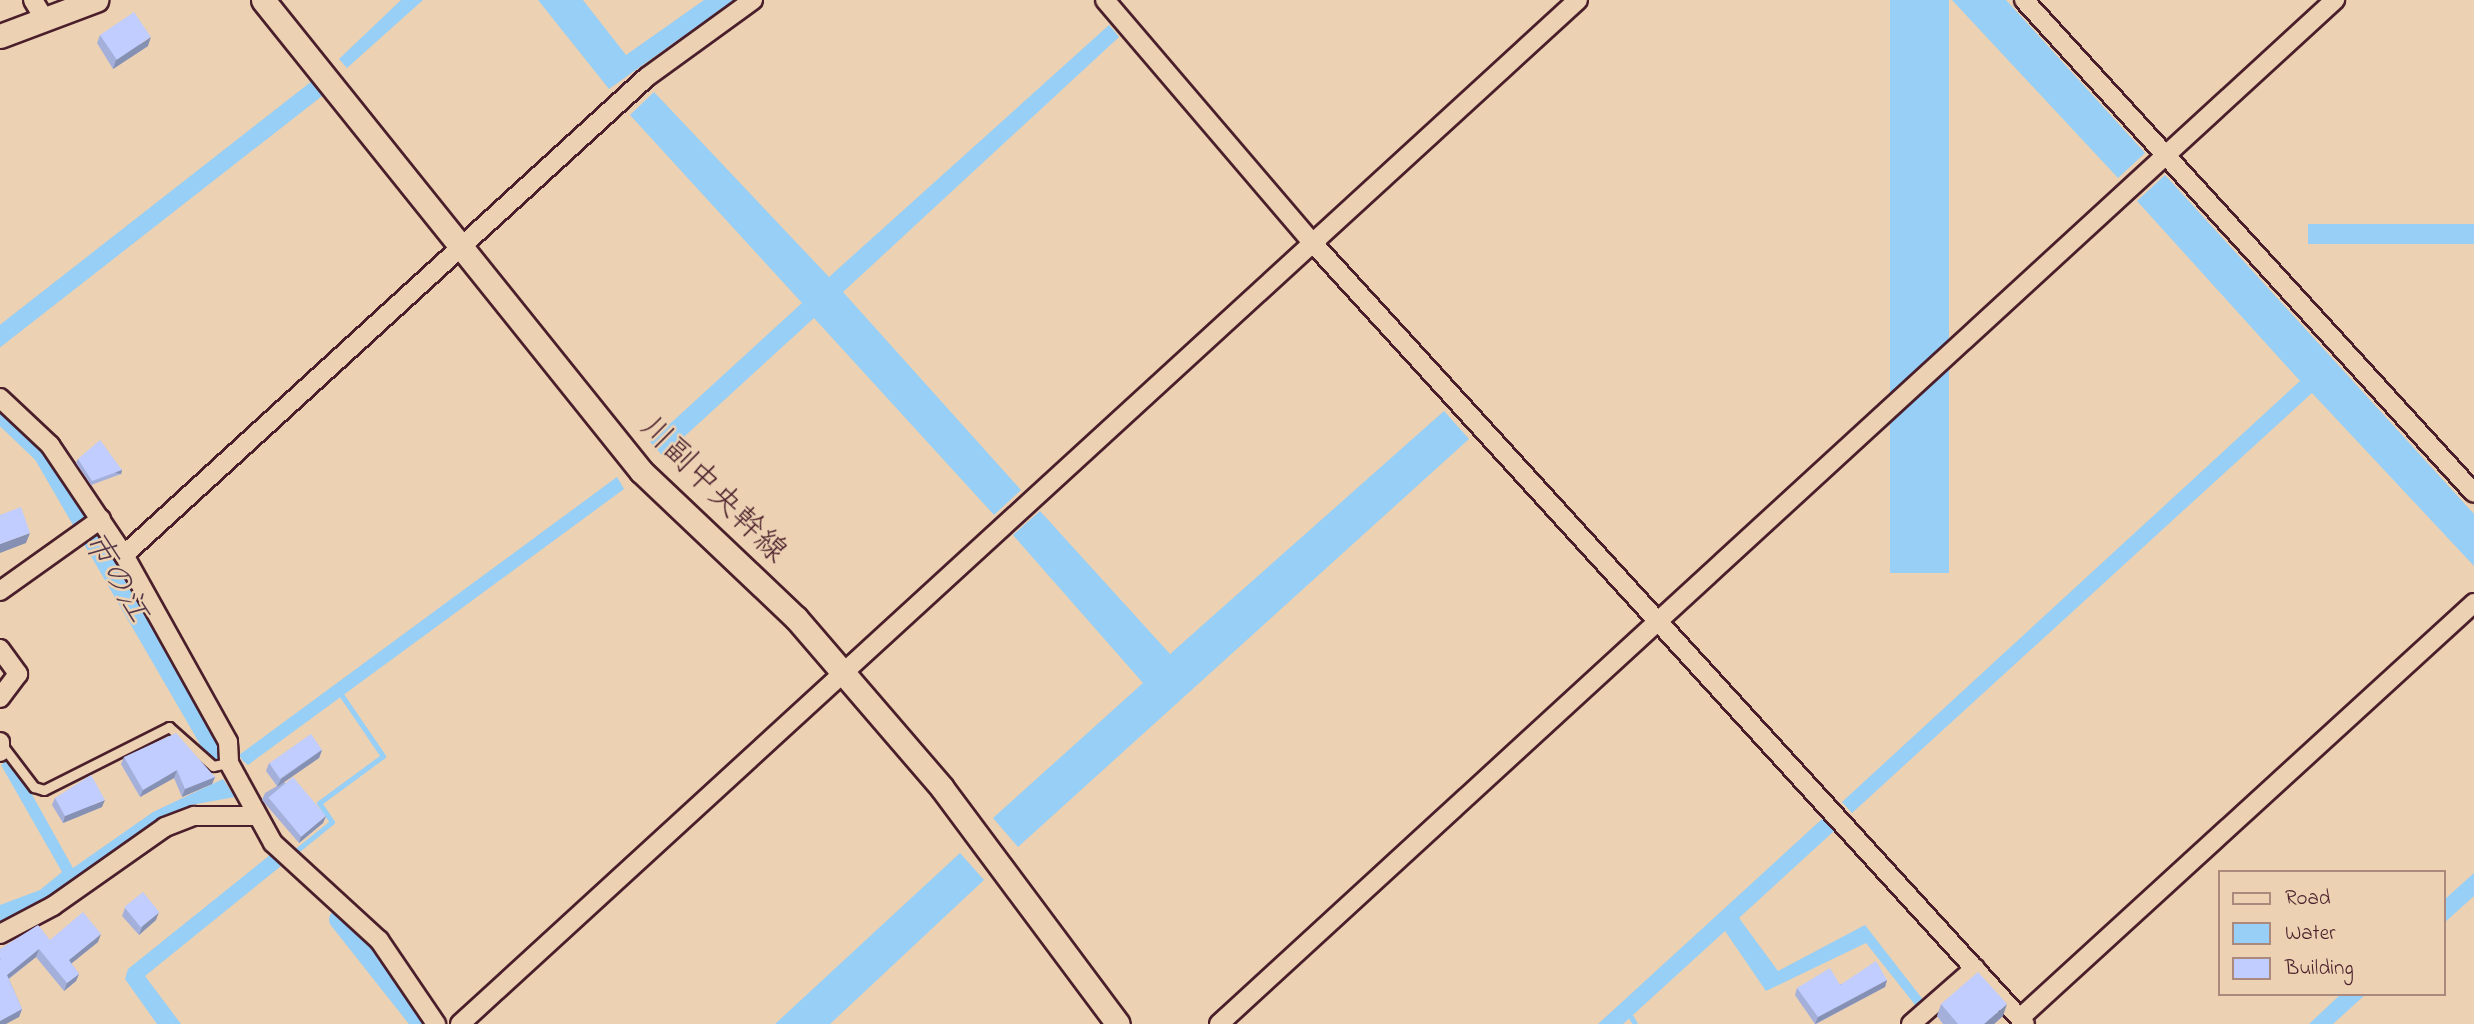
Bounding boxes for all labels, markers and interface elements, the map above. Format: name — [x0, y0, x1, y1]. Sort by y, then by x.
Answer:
street label: 川副中央幹線 — [631, 410, 793, 572]
water label: 市の江 — [72, 525, 156, 631]
legend — [2218, 870, 2446, 996]
text: Road — [2285, 884, 2331, 914]
text: Water — [2285, 919, 2336, 949]
text: Building — [2285, 954, 2354, 984]

